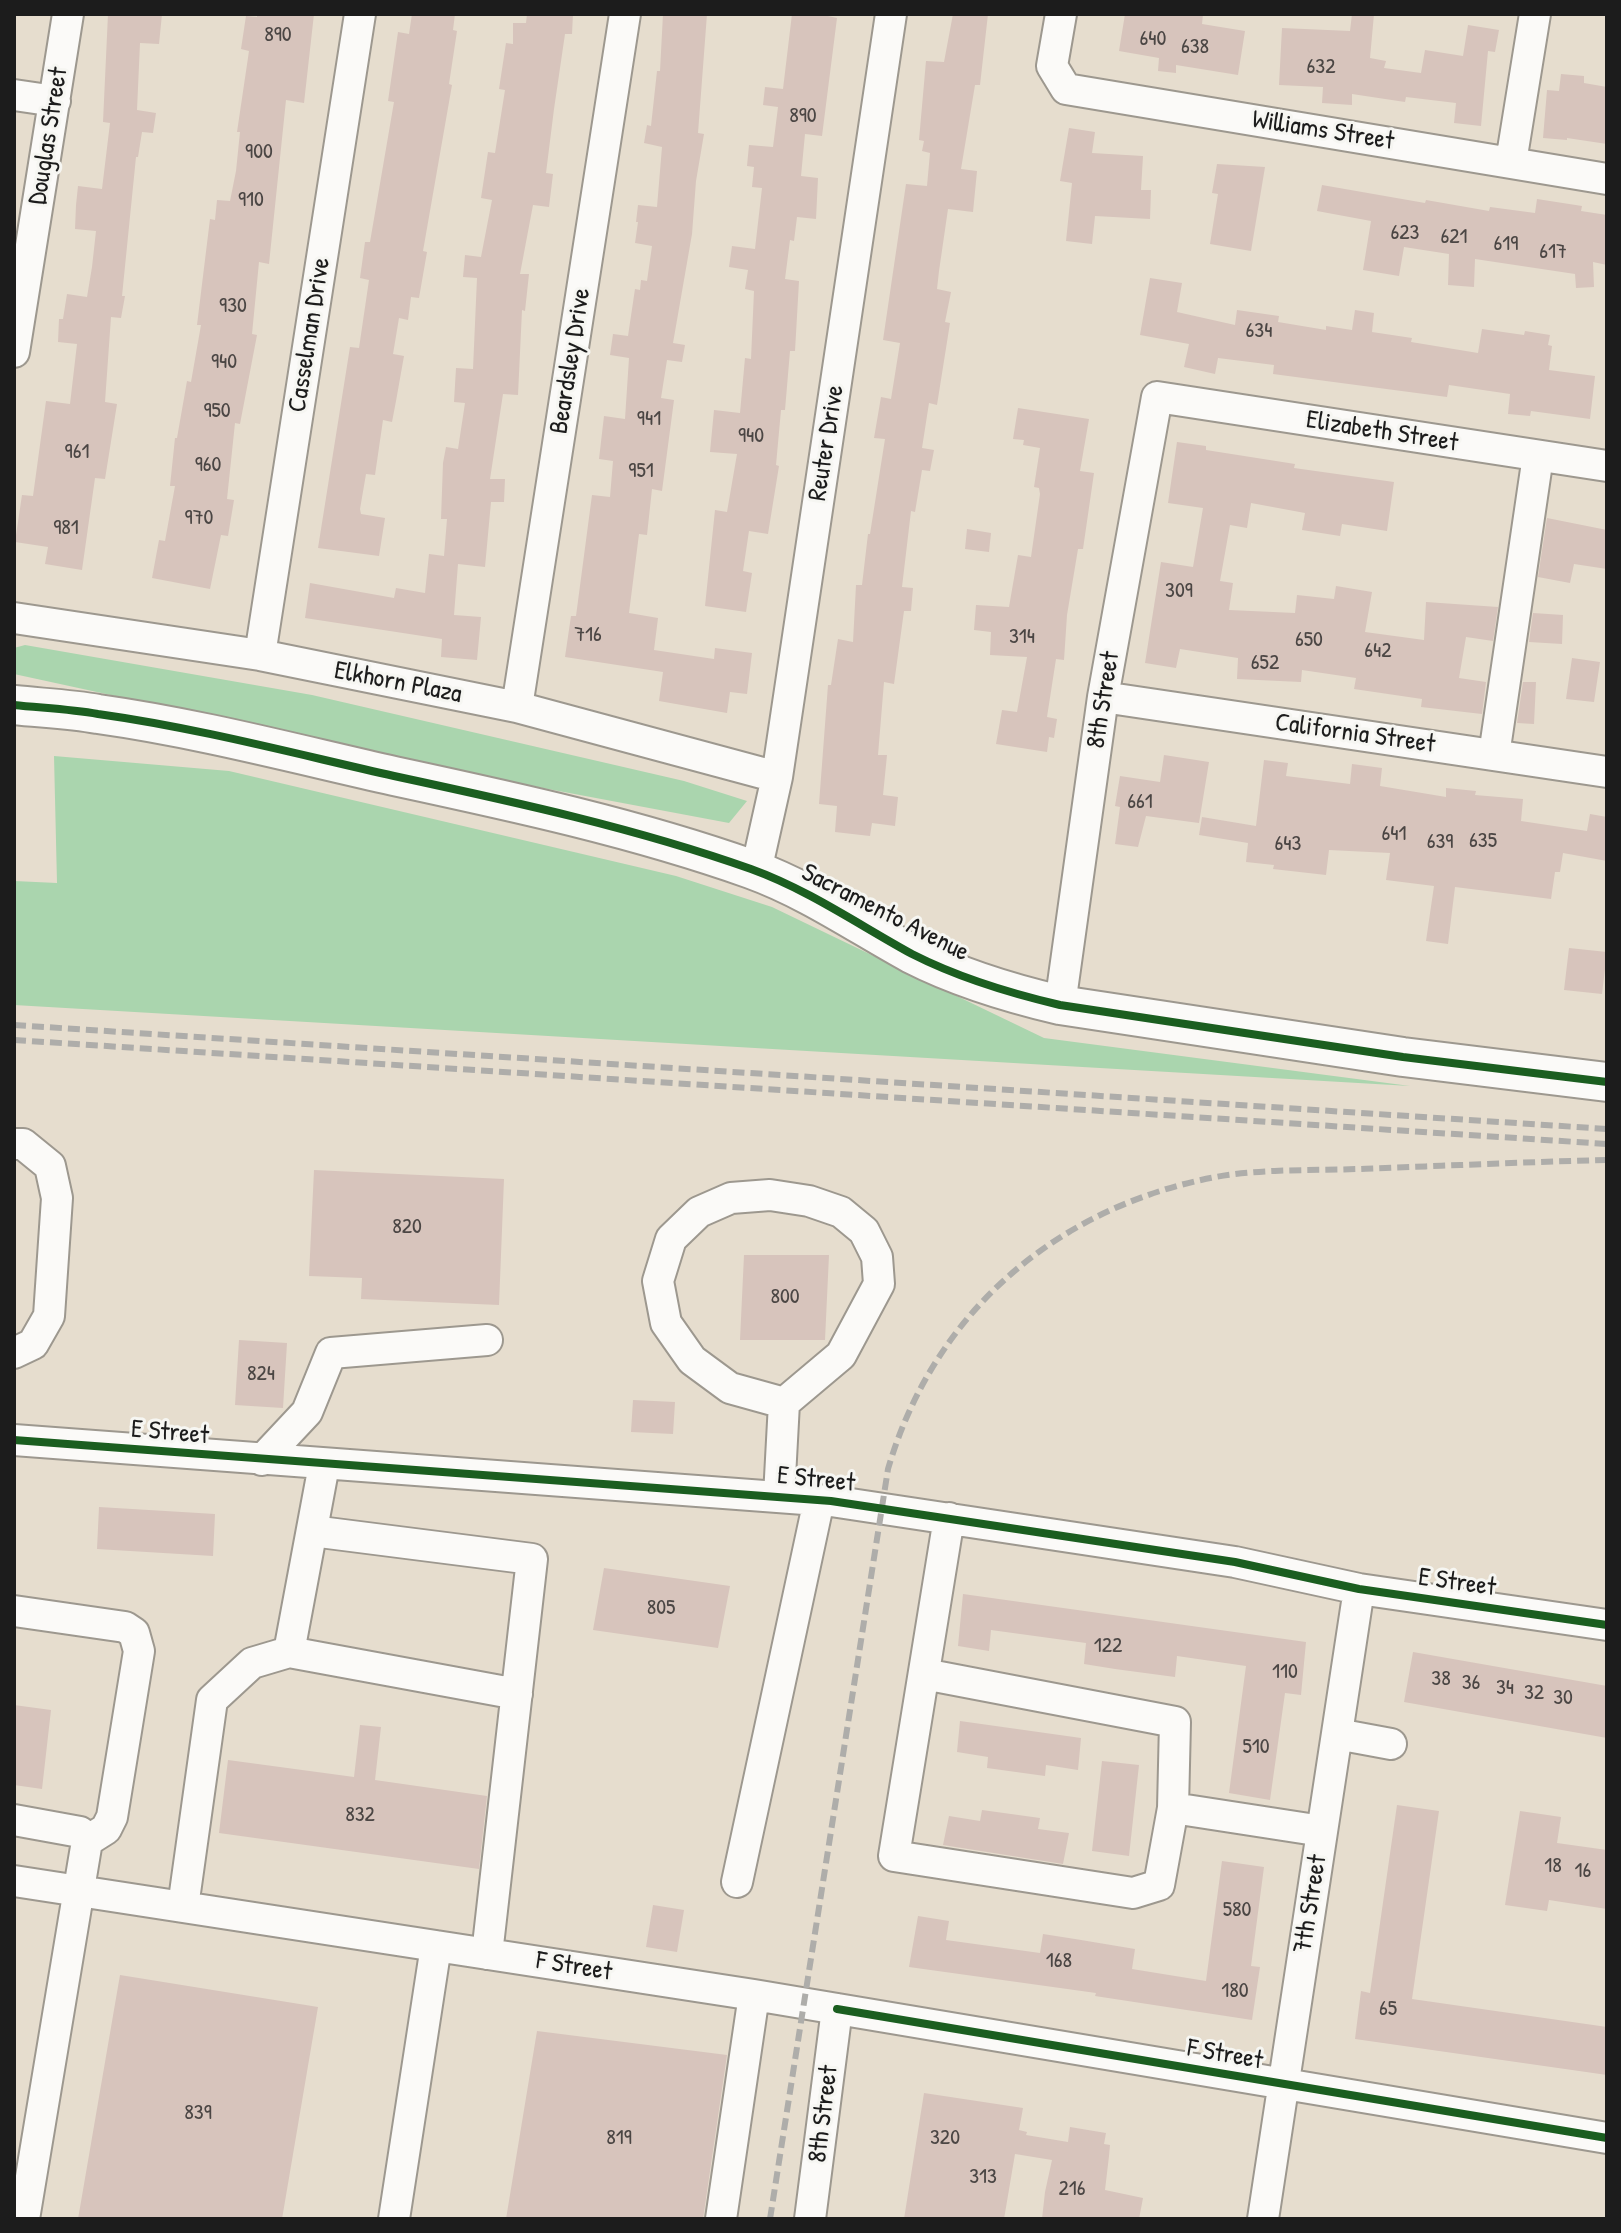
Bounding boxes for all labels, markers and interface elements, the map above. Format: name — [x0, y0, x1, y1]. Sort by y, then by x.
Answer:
house number: 890 — [264, 22, 292, 48]
house number: 640 — [1140, 26, 1166, 52]
house number: 638 — [1181, 34, 1209, 60]
house number: 632 — [1307, 54, 1335, 80]
street label: Douglas Street — [23, 65, 75, 207]
house number: 890 — [789, 103, 817, 129]
street label: Williams Street — [1250, 104, 1396, 158]
house number: 900 — [245, 139, 273, 165]
house number: 910 — [238, 187, 264, 213]
house number: 623 — [1391, 220, 1419, 246]
house number: 621 — [1440, 224, 1468, 250]
house number: 619 — [1494, 231, 1518, 257]
house number: 617 — [1539, 239, 1567, 265]
street label: Casselman Drive — [282, 255, 338, 415]
street label: Beardsley Drive — [544, 286, 598, 436]
house number: 930 — [219, 293, 247, 319]
house number: 634 — [1246, 318, 1272, 344]
house number: 940 — [211, 349, 237, 375]
street label: Reuter Drive — [802, 383, 852, 503]
house number: 950 — [203, 398, 231, 424]
street label: Elizabeth Street — [1304, 405, 1460, 459]
house number: 941 — [637, 406, 661, 432]
house number: 940 — [738, 423, 764, 449]
house number: 961 — [65, 439, 89, 465]
house number: 960 — [195, 452, 221, 478]
house number: 951 — [628, 458, 654, 484]
house number: 970 — [185, 505, 213, 531]
house number: 981 — [53, 515, 79, 541]
house number: 309 — [1165, 578, 1193, 604]
house number: 716 — [574, 622, 602, 648]
house number: 314 — [1009, 624, 1035, 650]
house number: 650 — [1295, 627, 1323, 653]
house number: 642 — [1364, 638, 1392, 664]
street label: 8th Street — [1081, 649, 1127, 751]
house number: 652 — [1251, 650, 1279, 676]
street label: Elkhorn Plaza — [332, 655, 464, 711]
street label: California Street — [1273, 707, 1437, 761]
house number: 661 — [1127, 789, 1153, 815]
house number: 641 — [1381, 821, 1407, 847]
house number: 635 — [1469, 828, 1497, 854]
house number: 639 — [1427, 829, 1453, 855]
house number: 643 — [1275, 831, 1301, 857]
street label: Sacramento Avenue — [796, 857, 974, 969]
house number: 820 — [392, 1214, 422, 1240]
house number: 800 — [770, 1284, 800, 1310]
house number: 824 — [247, 1361, 275, 1387]
street label: E Street — [130, 1414, 210, 1452]
street label: E Street — [776, 1460, 856, 1500]
street label: E Street — [1416, 1562, 1498, 1604]
house number: 805 — [647, 1595, 675, 1621]
house number: 122 — [1094, 1633, 1122, 1659]
house number: 110 — [1272, 1659, 1298, 1685]
house number: 38 — [1431, 1666, 1451, 1692]
house number: 36 — [1462, 1670, 1480, 1696]
house number: 34 — [1496, 1675, 1514, 1701]
house number: 32 — [1524, 1680, 1544, 1706]
house number: 30 — [1553, 1685, 1573, 1711]
house number: 510 — [1242, 1734, 1270, 1760]
house number: 832 — [345, 1802, 375, 1828]
street label: 7th Street — [1288, 1853, 1334, 1955]
house number: 18 — [1544, 1853, 1562, 1879]
house number: 16 — [1575, 1858, 1591, 1884]
house number: 580 — [1223, 1897, 1251, 1923]
street label: F Street — [534, 1946, 614, 1988]
house number: 168 — [1046, 1948, 1072, 1974]
house number: 180 — [1221, 1978, 1249, 2004]
house number: 65 — [1379, 1996, 1397, 2022]
street label: F Street — [1185, 2033, 1265, 2077]
street label: 8th Street — [803, 2064, 845, 2164]
house number: 839 — [184, 2100, 212, 2126]
house number: 819 — [606, 2125, 632, 2151]
house number: 320 — [930, 2125, 960, 2151]
house number: 313 — [969, 2164, 997, 2190]
house number: 216 — [1058, 2176, 1086, 2202]

